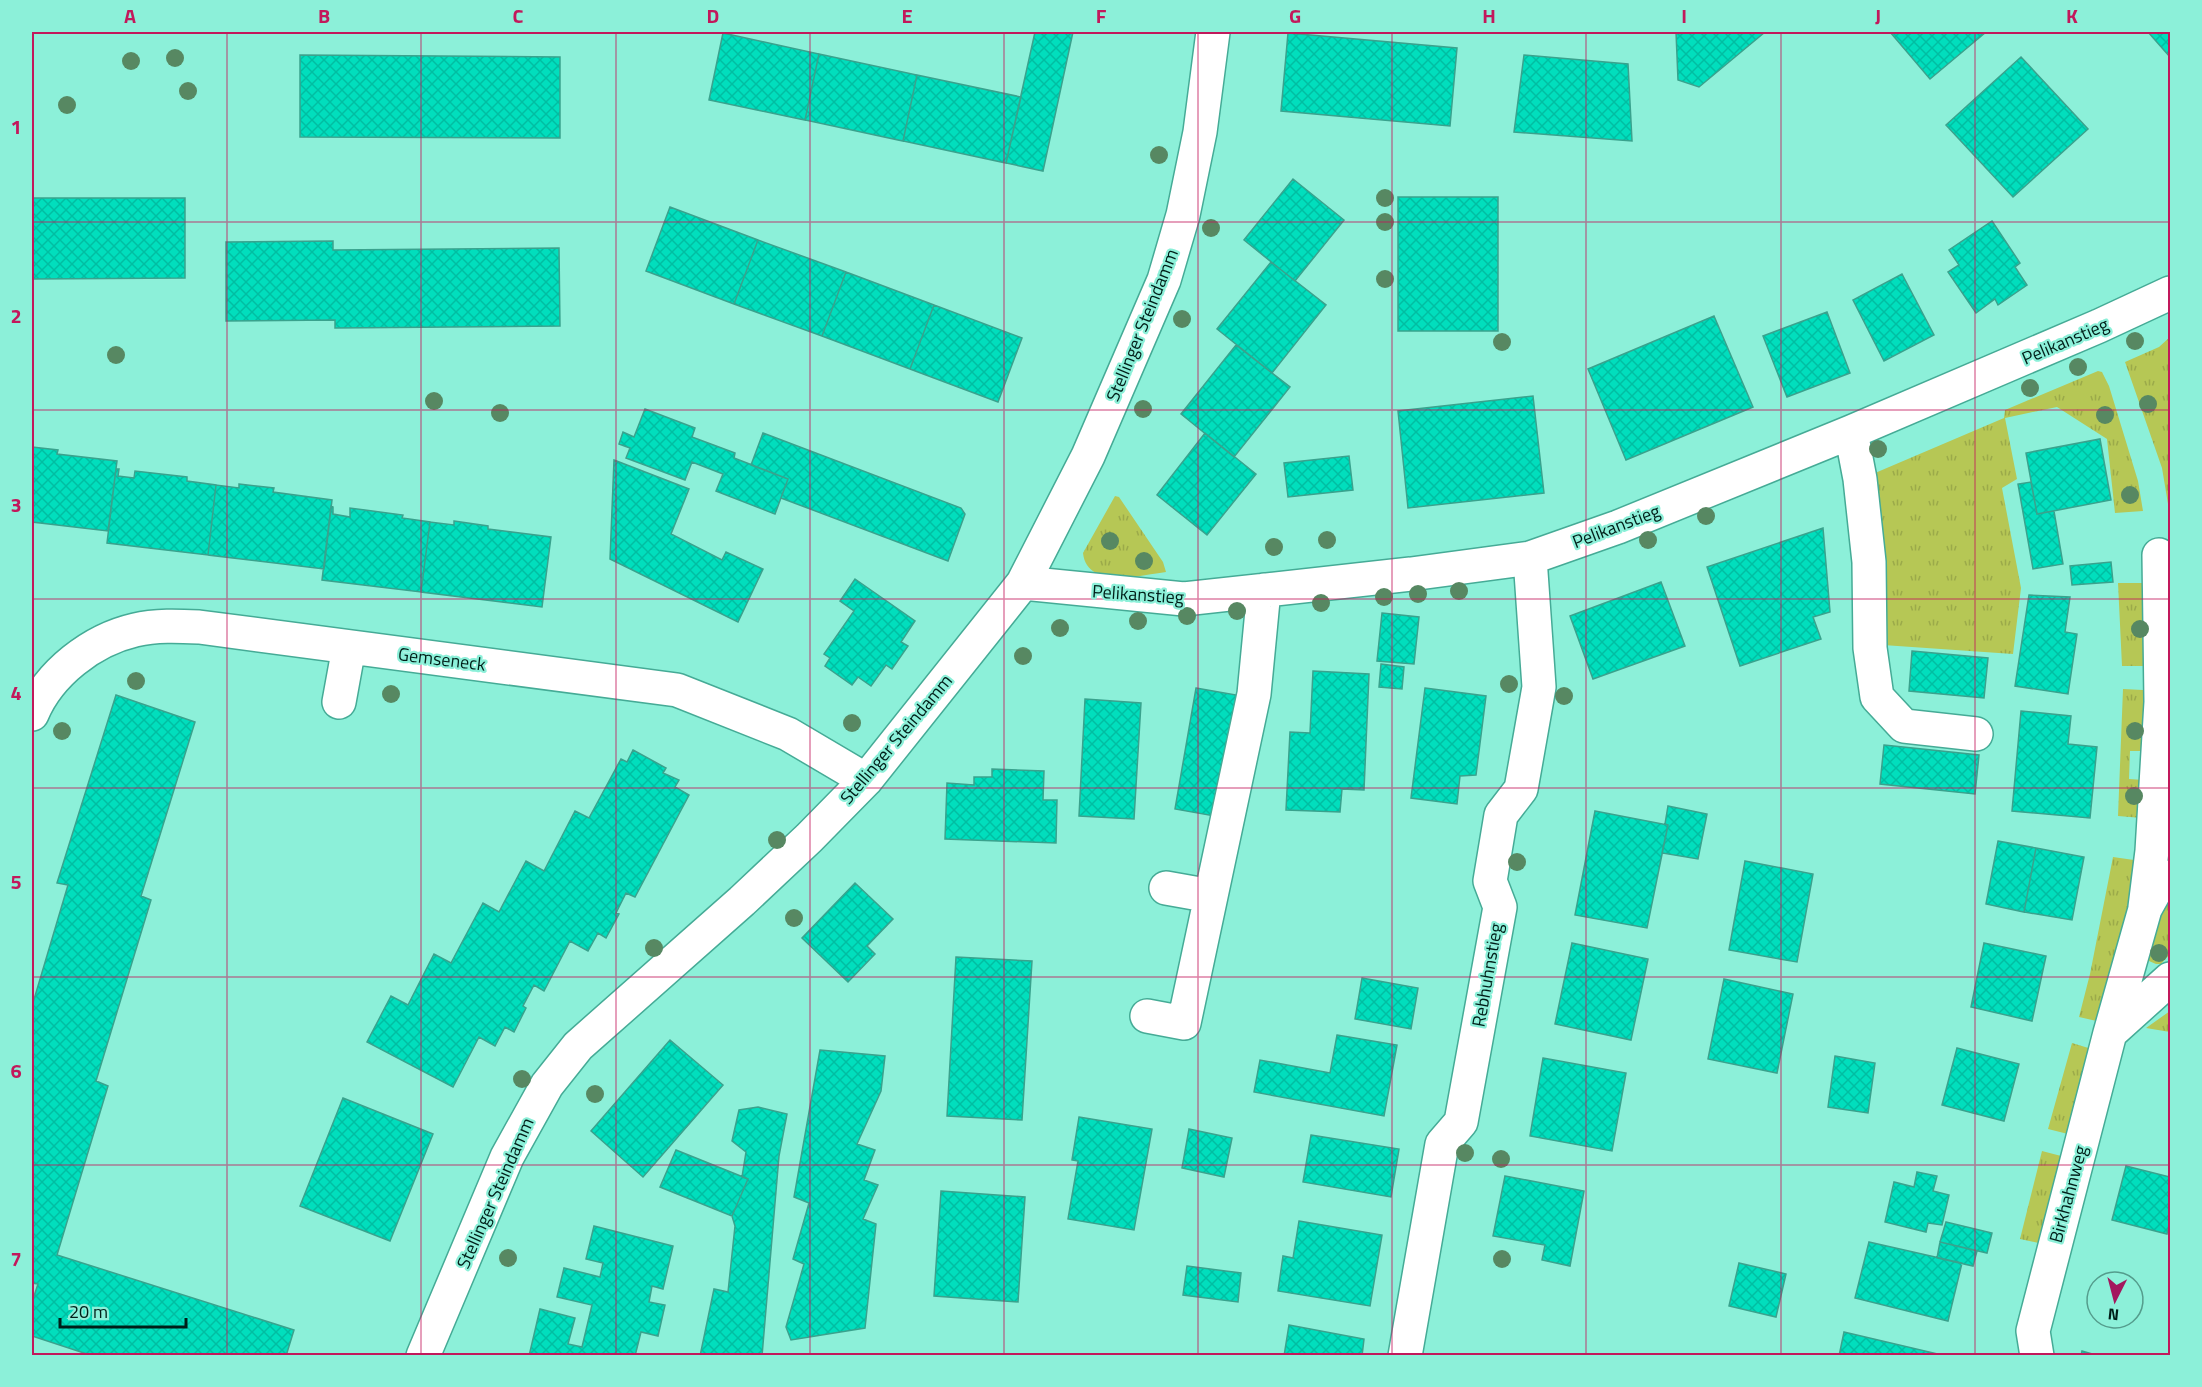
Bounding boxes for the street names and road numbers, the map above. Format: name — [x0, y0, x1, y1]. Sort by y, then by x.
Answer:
street label: Stellinger Steindamm — [1099, 245, 1185, 405]
street label: Pelikanstieg — [2017, 311, 2113, 371]
street label: Pelikanstieg — [1568, 497, 1664, 555]
street label: Pelikanstieg — [1091, 577, 1185, 611]
street label: Gemseneck — [397, 640, 488, 678]
street label: Stellinger Steindamm — [833, 668, 959, 810]
street label: Rebhuhnstieg — [1465, 921, 1509, 1029]
street label: Stellinger Steindamm — [450, 1113, 540, 1273]
street label: Birkhahnweg — [2042, 1142, 2094, 1246]

